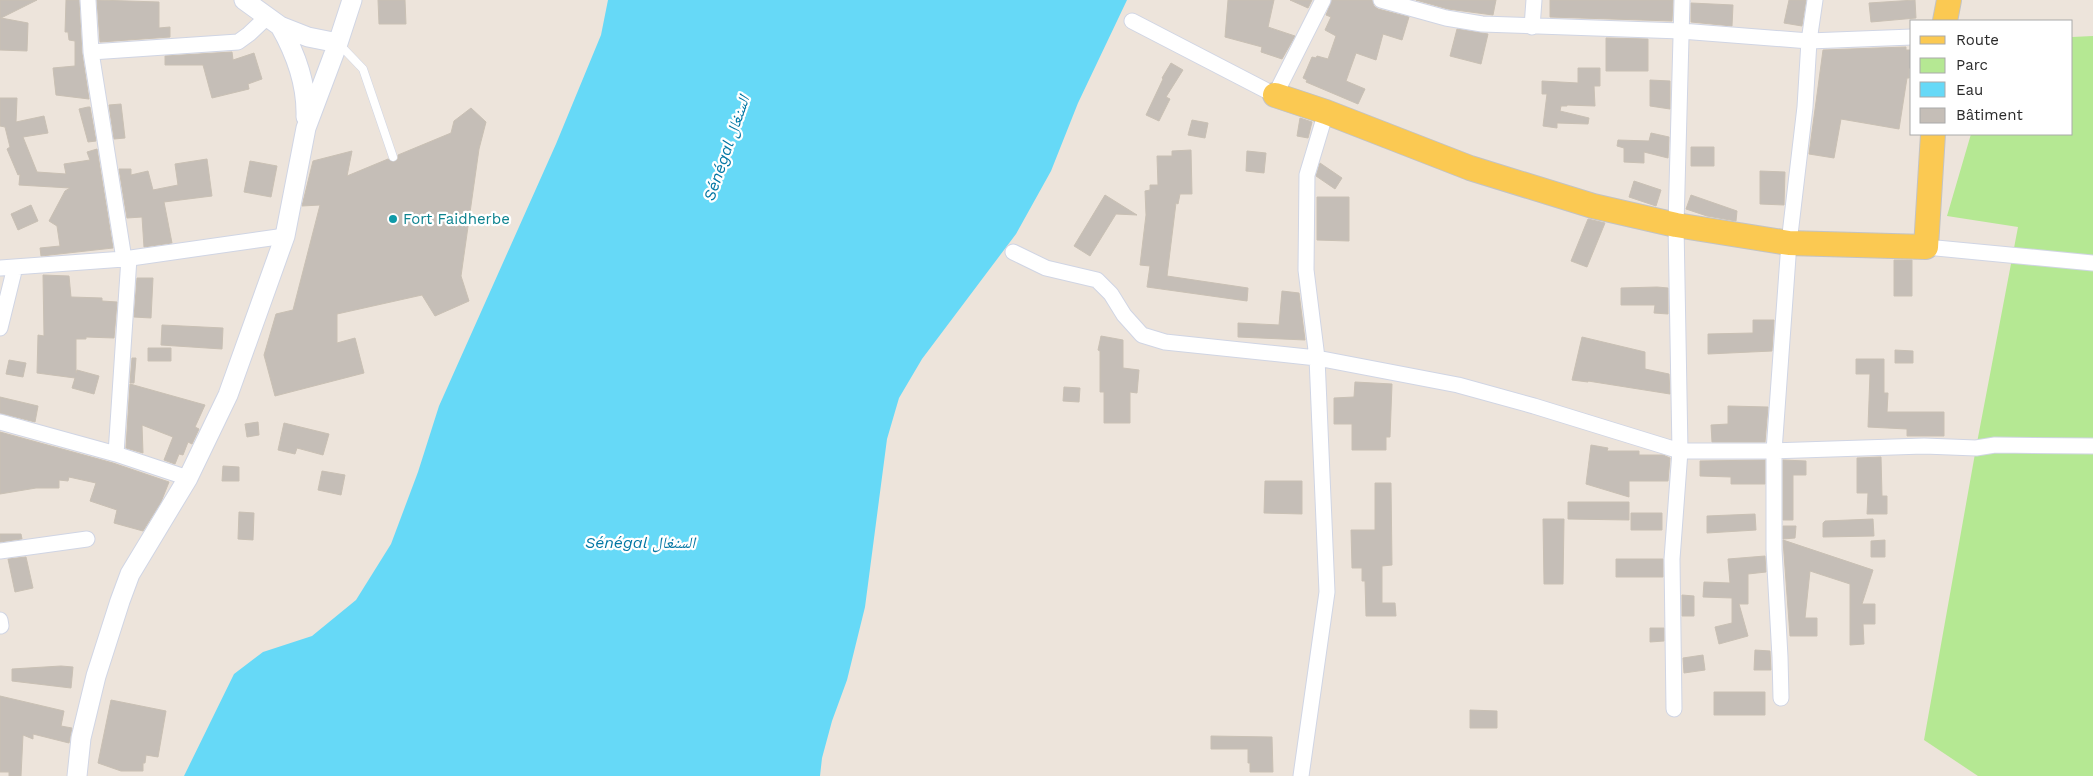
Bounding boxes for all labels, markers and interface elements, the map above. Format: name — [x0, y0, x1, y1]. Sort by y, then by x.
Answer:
legend — [1910, 20, 2073, 135]
text: Route — [1956, 31, 1999, 49]
text: Parc — [1956, 56, 1988, 74]
text: Eau — [1956, 81, 1983, 99]
water label: Sénégal السنغال — [700, 91, 755, 204]
text: Bâtiment — [1956, 106, 2023, 124]
place label: Fort Faidherbe — [403, 210, 510, 228]
marker: Fort Faidherbe — [387, 213, 399, 225]
water label: Sénégal السنغال — [585, 533, 697, 553]

